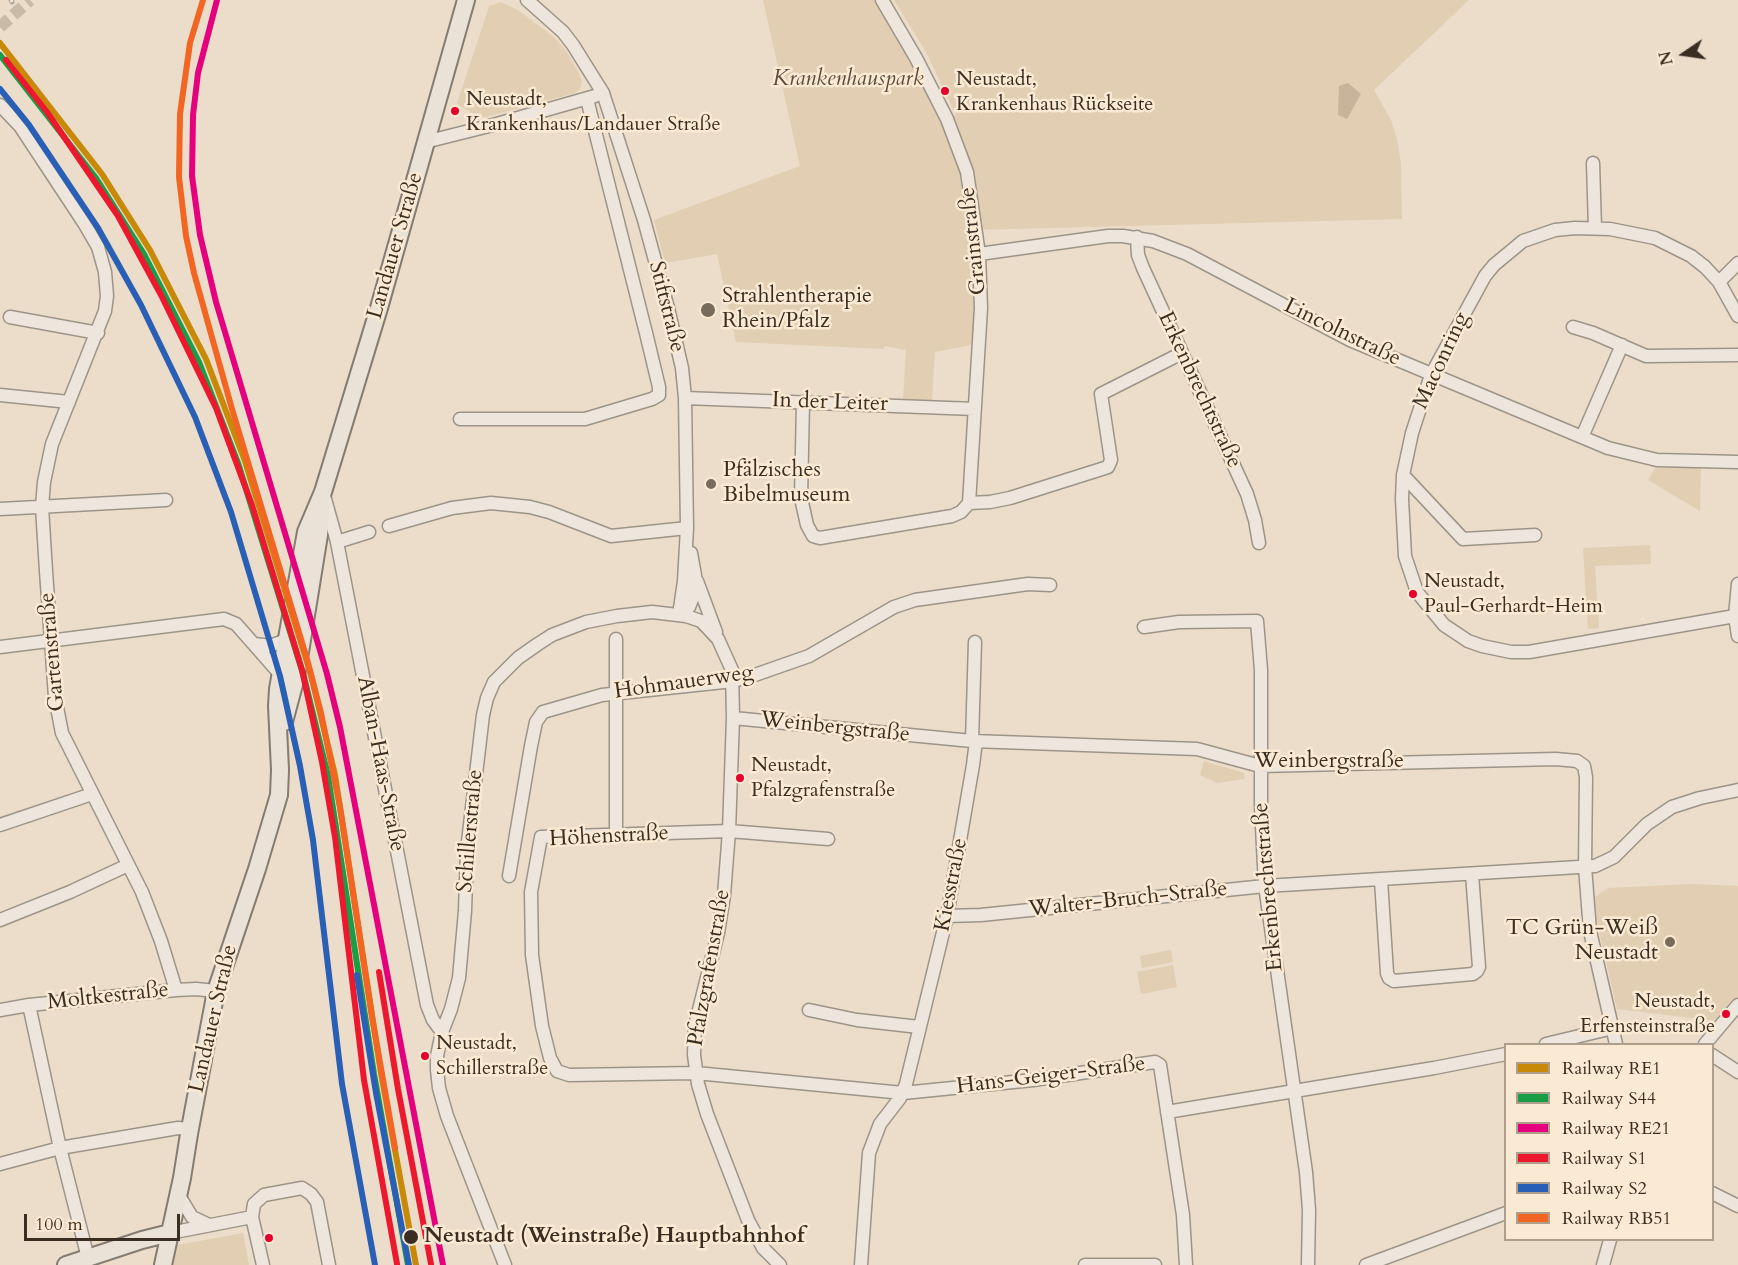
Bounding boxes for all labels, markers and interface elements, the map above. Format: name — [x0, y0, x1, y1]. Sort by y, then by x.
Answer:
north arrow — [1654, 24, 1714, 84]
text: N — [1654, 49, 1679, 67]
park label: Krankenhauspark — [772, 67, 924, 93]
place label: Neustadt, Krankenhaus Rückseite — [956, 68, 1153, 115]
marker: Neustadt, Krankenhaus Rückseite — [939, 85, 951, 97]
place label: Neustadt, Krankenhaus/Landauer Straße — [466, 88, 721, 135]
marker: Neustadt, Krankenhaus/Landauer Straße — [449, 105, 461, 117]
street label: Landauer Straße — [362, 170, 430, 322]
street label: Grainstraße — [955, 186, 993, 296]
street label: Stiftstraße — [642, 259, 690, 355]
place label: Strahlentherapie Rhein/Pfalz — [722, 284, 872, 336]
street label: Lincolnstraße — [1279, 293, 1405, 373]
marker: Strahlentherapie Rhein/Pfalz — [699, 301, 717, 319]
street label: Erkenbrechtstraße — [1151, 308, 1247, 472]
street label: Maconring — [1408, 308, 1476, 414]
street label: In der Leiter — [772, 388, 888, 418]
place label: Pfälzisches Bibelmuseum — [723, 458, 850, 510]
marker: Pfälzisches Bibelmuseum — [704, 477, 718, 491]
place label: Neustadt, Paul-Gerhardt-Heim — [1424, 570, 1603, 617]
marker: Neustadt, Paul-Gerhardt-Heim — [1407, 588, 1419, 600]
street label: Gartenstraße — [35, 591, 71, 713]
street label: Hohmauerweg — [613, 660, 755, 706]
street label: Alban-Haas-Straße — [350, 674, 410, 854]
street label: Weinbergstraße — [759, 707, 911, 749]
street label: Weinbergstraße — [1254, 749, 1404, 775]
place label: Neustadt, Pfalzgrafenstraße — [751, 754, 895, 801]
street label: Schillerstraße — [452, 768, 490, 894]
marker: Neustadt, Pfalzgrafenstraße — [734, 772, 746, 784]
street label: Erkenbrechtstraße — [1248, 801, 1290, 973]
street label: Höhenstraße — [548, 821, 670, 853]
street label: Kiesstraße — [930, 836, 974, 934]
street label: Walter-Bruch-Straße — [1027, 876, 1229, 924]
street label: Pfalzgrafenstraße — [683, 888, 737, 1048]
place label: TC Grün-Weiß Neustadt — [1506, 916, 1658, 968]
marker: TC Grün-Weiß Neustadt — [1663, 935, 1677, 949]
street label: Landauer Straße — [184, 942, 244, 1096]
street label: Moltkestraße — [46, 978, 170, 1016]
place label: Neustadt, Erfensteinstraße — [1580, 990, 1715, 1037]
marker: Neustadt, Erfensteinstraße — [1720, 1008, 1732, 1020]
place label: Neustadt, Schillerstraße — [436, 1032, 548, 1079]
legend — [1504, 1043, 1714, 1241]
marker: Neustadt, Schillerstraße — [419, 1050, 431, 1062]
street label: Hans-Geiger-Straße — [955, 1051, 1147, 1101]
text: Railway RE1 — [1562, 1056, 1661, 1081]
text: Railway S44 — [1562, 1086, 1656, 1111]
text: Railway RE21 — [1562, 1116, 1670, 1141]
text: Railway S1 — [1562, 1146, 1647, 1171]
text: Railway S2 — [1562, 1176, 1647, 1201]
scale bar — [27, 1202, 183, 1240]
text: Railway RB51 — [1562, 1206, 1672, 1231]
text: 100 m — [35, 1212, 83, 1237]
place label: Neustadt (Weinstraße) Hauptbahnhof — [424, 1224, 804, 1250]
marker: Neustadt (Weinstraße) Hauptbahnhof — [402, 1228, 420, 1246]
unlabelled marker — [263, 1232, 275, 1244]

